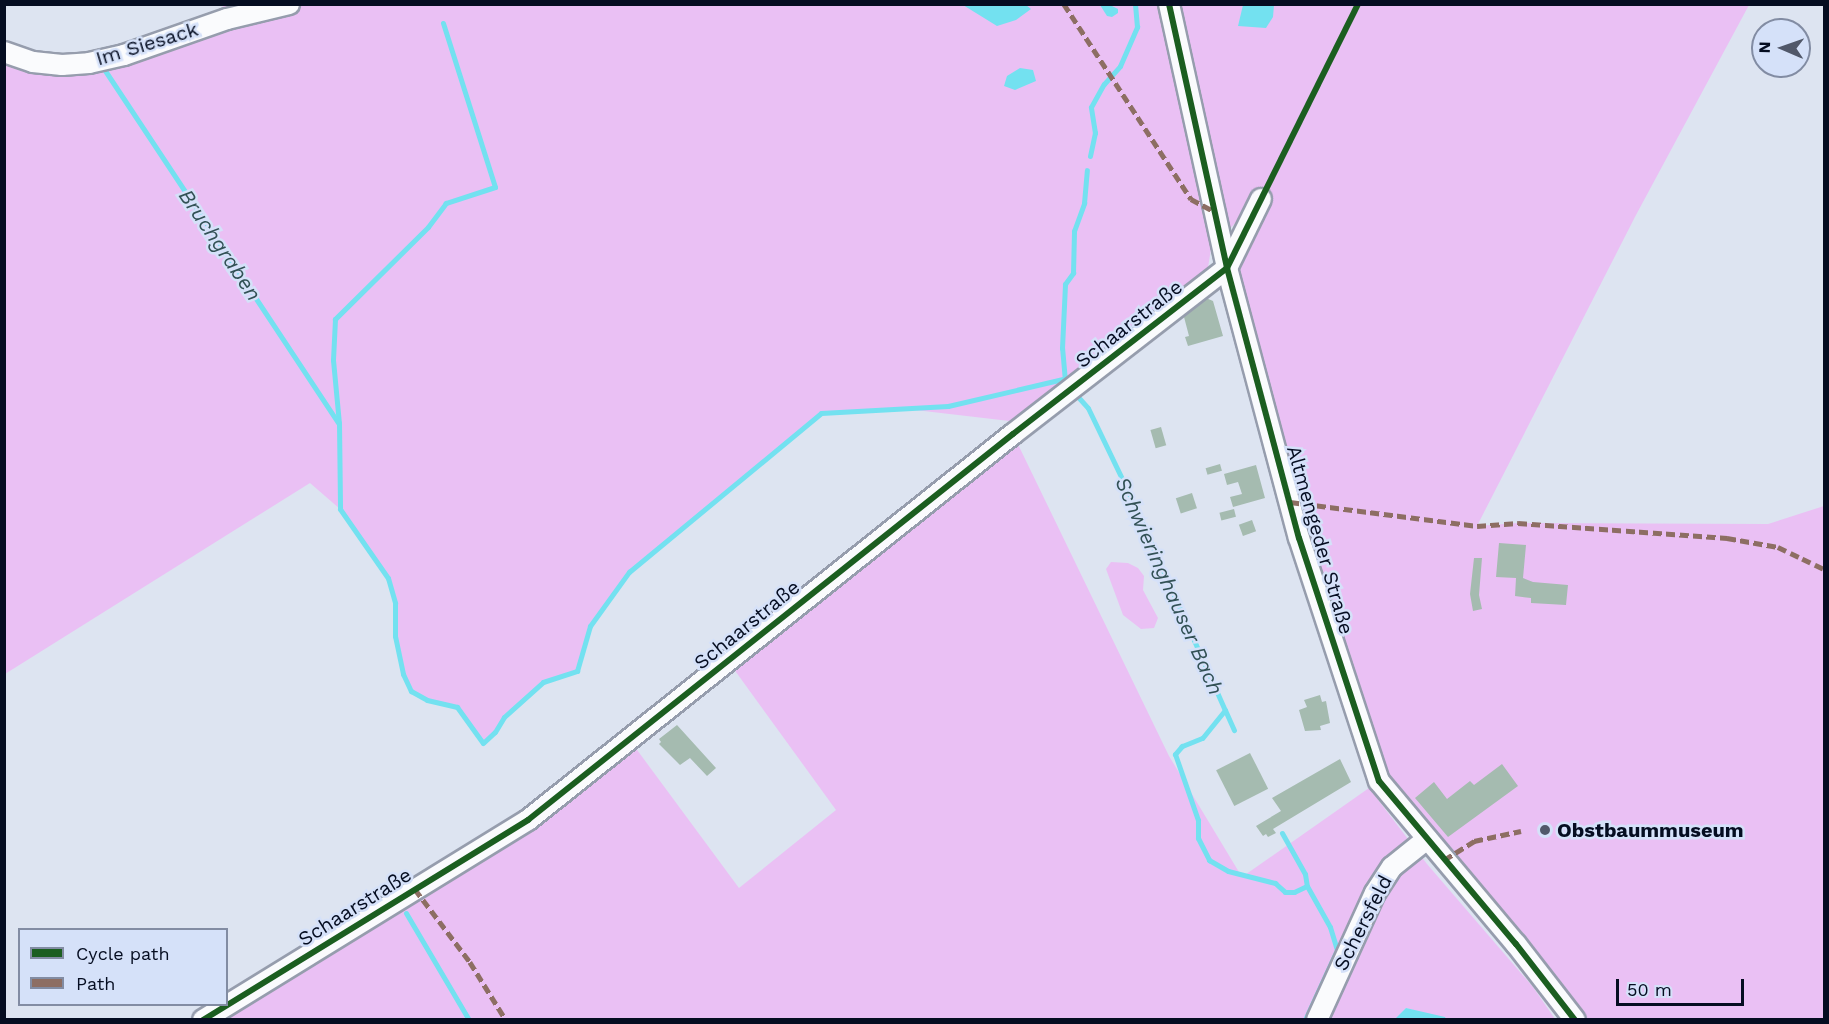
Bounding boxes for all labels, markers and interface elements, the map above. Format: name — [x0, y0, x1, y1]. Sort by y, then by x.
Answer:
street label: Im Siesack — [93, 17, 201, 71]
north arrow — [1751, 18, 1811, 78]
text: N — [1755, 41, 1774, 54]
water label: Bruchgraben — [173, 184, 267, 306]
street label: Schaarstraße — [1071, 275, 1187, 373]
street label: Altmengeder Straße — [1281, 443, 1359, 637]
water label: Schwieringhauser Bach — [1109, 473, 1229, 699]
street label: Schaarstraße — [689, 575, 805, 675]
place label: Obstbaummuseum — [1557, 818, 1744, 842]
marker: Obstbaummuseum — [1538, 823, 1552, 837]
street label: Schaarstraße — [294, 863, 416, 951]
street label: Schersfeld — [1329, 871, 1397, 975]
legend — [18, 928, 228, 1006]
text: Cycle path — [76, 943, 170, 964]
scale bar — [1619, 967, 1746, 1005]
text: Path — [76, 973, 116, 994]
text: 50 m — [1627, 979, 1672, 1000]

